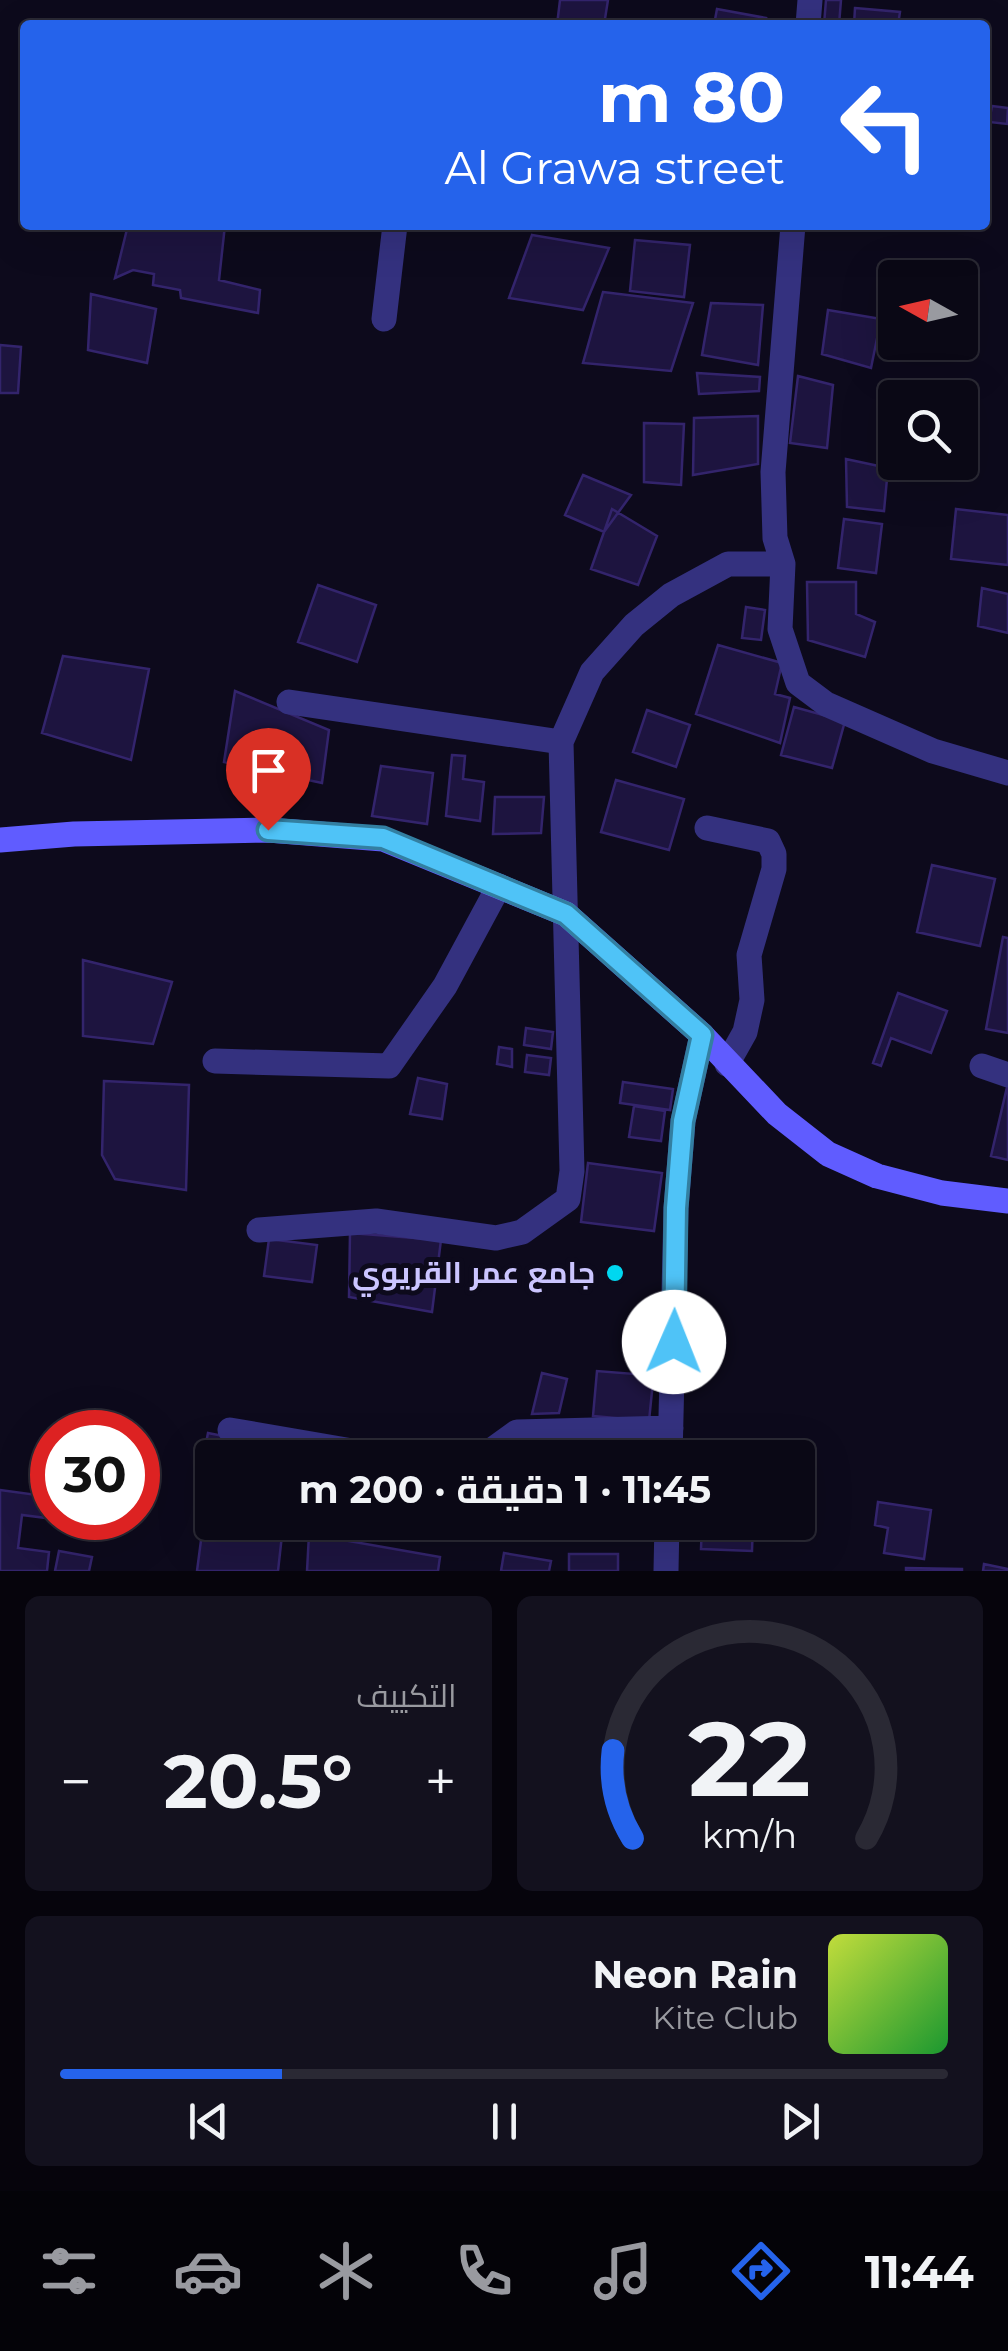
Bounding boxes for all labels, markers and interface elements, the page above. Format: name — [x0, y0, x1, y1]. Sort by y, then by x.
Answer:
text: 80 m — [598, 54, 785, 140]
icon: left — [820, 60, 950, 190]
text: Al Grawa street — [444, 140, 785, 195]
north arrow — [878, 260, 978, 360]
map controls — [878, 260, 978, 480]
button: search — [878, 380, 978, 480]
pin — [226, 728, 311, 831]
icon: arrive — [241, 743, 296, 798]
place label: جامع عمر القريوي — [352, 1254, 595, 1297]
marker: جامع عمر القريوي — [604, 1262, 626, 1284]
position arrow — [622, 1290, 726, 1394]
speed limit sign: 30 — [30, 1410, 160, 1540]
text: 11:45 · 1 دقيقة · 200 m — [299, 1466, 711, 1513]
text: التكييف — [356, 1676, 457, 1715]
text: 22 — [688, 1695, 811, 1822]
text: 20.5° — [164, 1735, 353, 1827]
text: − — [60, 1748, 92, 1815]
text: + — [425, 1748, 456, 1815]
text: km/h — [702, 1813, 797, 1857]
text: Neon Rain — [593, 1951, 798, 1998]
text: Kite Club — [652, 1998, 798, 2037]
icon: previous — [181, 2094, 236, 2149]
icon: pause — [477, 2094, 532, 2149]
icon: next — [773, 2094, 828, 2149]
icon: filters — [34, 2236, 104, 2306]
icon: car — [173, 2236, 243, 2306]
icon: climate — [311, 2236, 381, 2306]
icon: phone — [449, 2236, 519, 2306]
icon: music — [588, 2236, 658, 2306]
icon: directions — [726, 2236, 796, 2306]
text: 11:44 — [865, 2244, 974, 2299]

